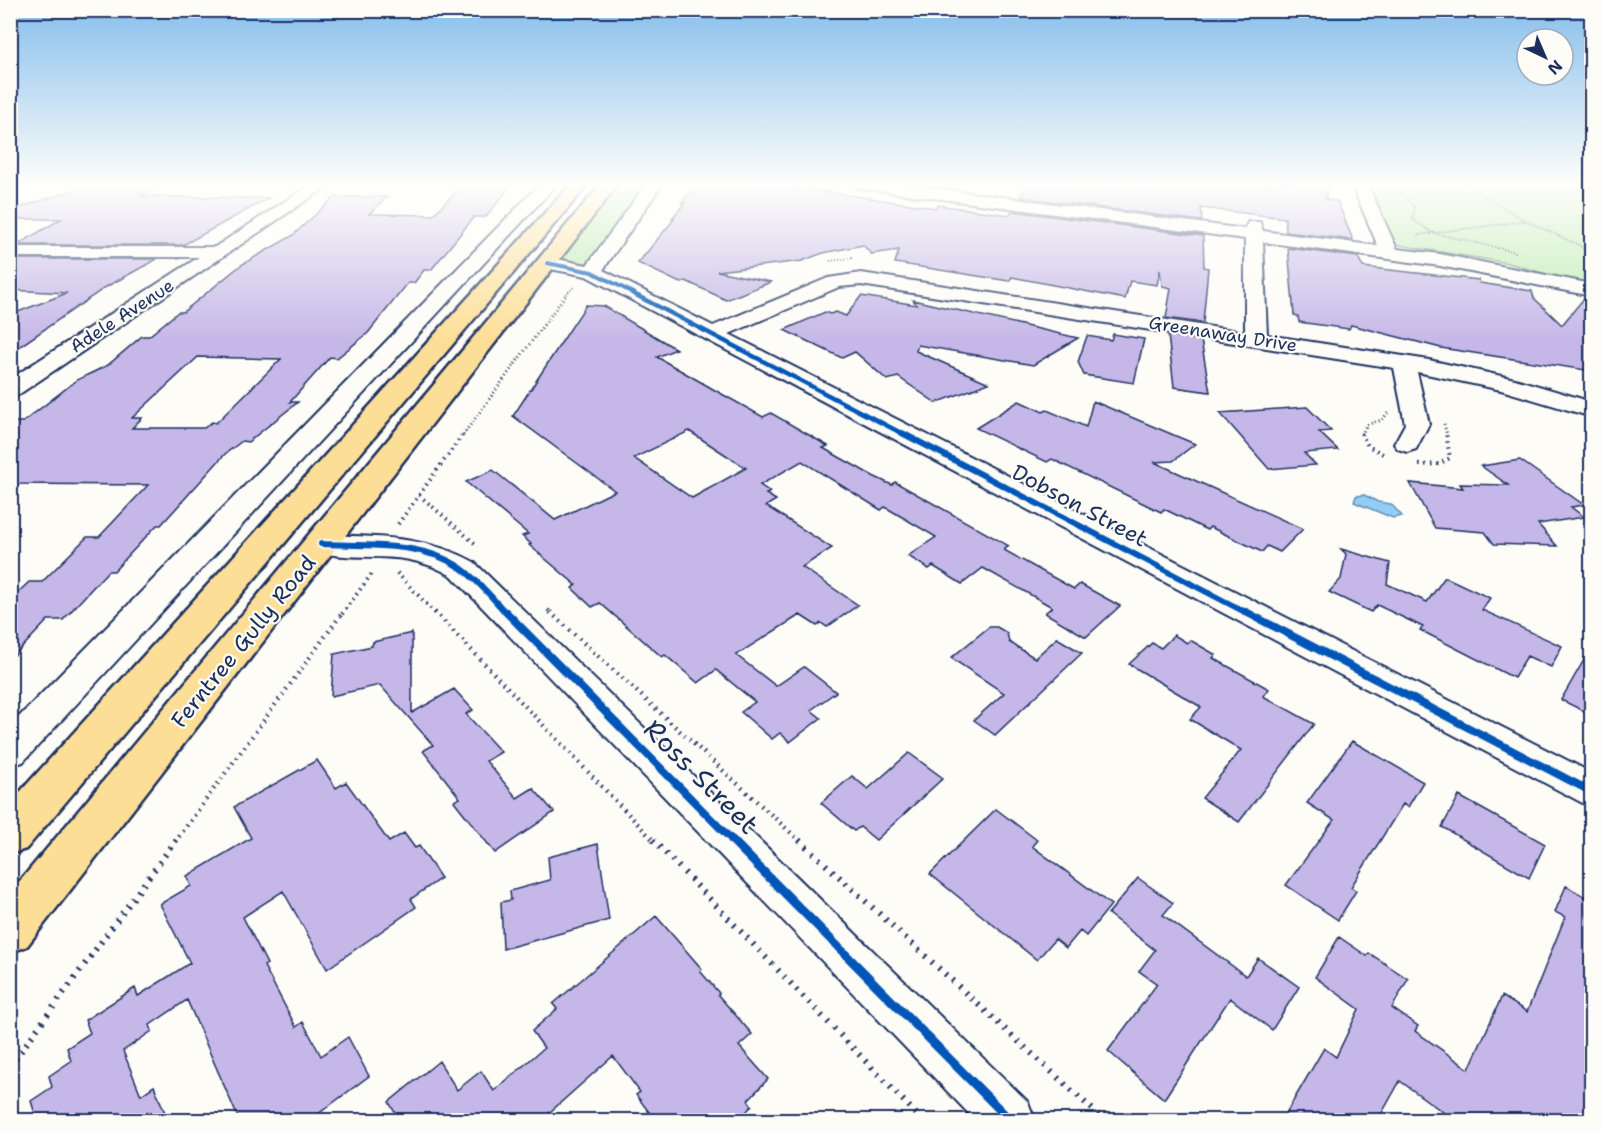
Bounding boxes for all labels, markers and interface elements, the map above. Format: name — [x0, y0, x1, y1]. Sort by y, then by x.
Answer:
north arrow — [1515, 27, 1575, 87]
text: N — [1543, 55, 1567, 79]
street label: Adele Avenue — [65, 273, 179, 359]
street label: Greenaway Drive — [1147, 310, 1299, 358]
street label: Dobson Street — [1007, 457, 1153, 553]
street label: Ferntree Gully Road — [165, 549, 322, 734]
street label: Ross Street — [636, 711, 767, 842]

